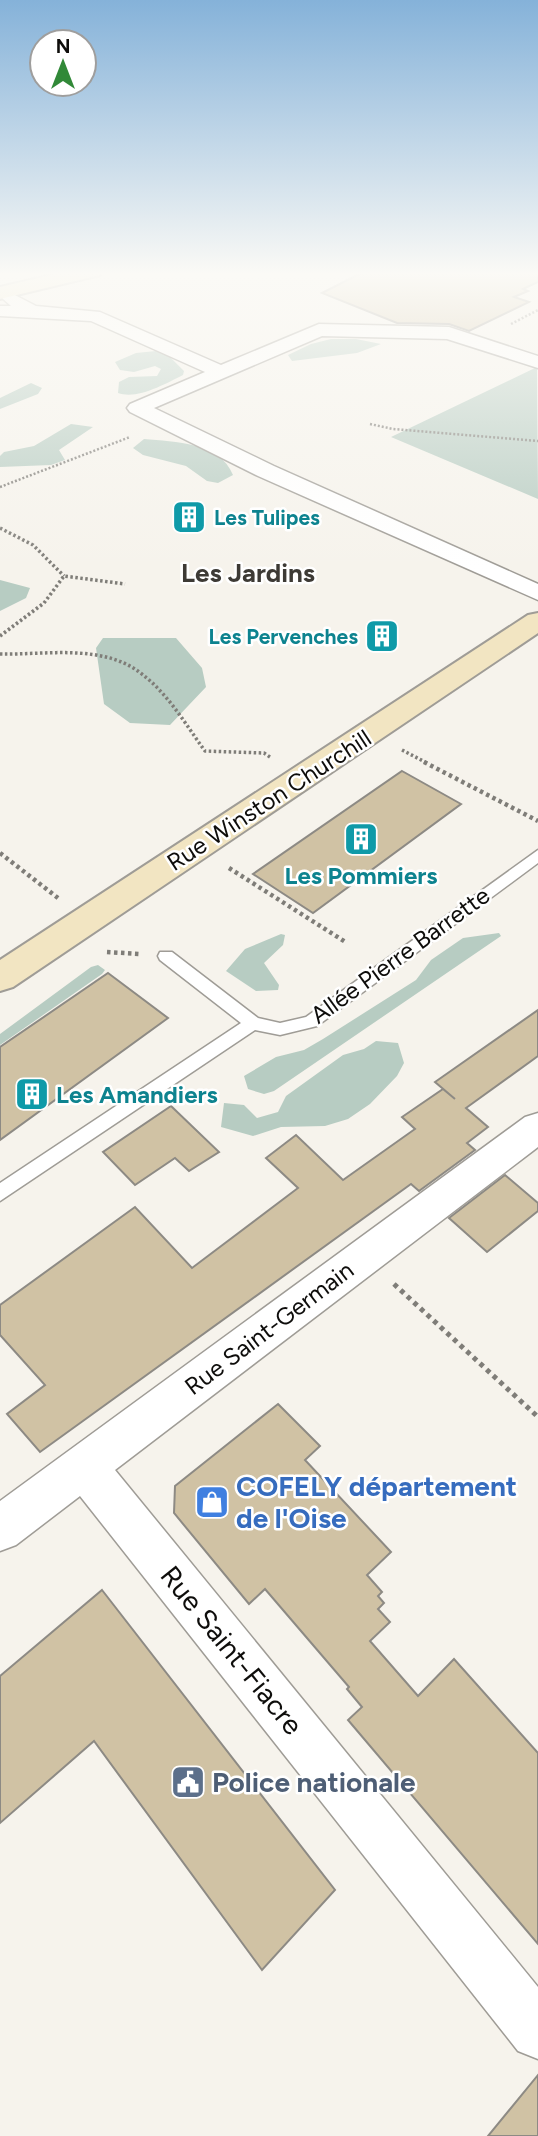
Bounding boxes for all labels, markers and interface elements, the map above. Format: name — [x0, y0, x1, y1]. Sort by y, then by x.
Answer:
north arrow — [28, 28, 98, 98]
text: N — [56, 35, 70, 58]
building icon: Les Tulipes — [170, 498, 208, 536]
place label: Les Tulipes — [214, 505, 320, 530]
district label: Les Jardins — [181, 557, 315, 589]
building icon: Les Pervenches — [363, 617, 401, 655]
place label: Les Pervenches — [209, 624, 358, 649]
street label: Rue Winston Churchill — [161, 723, 377, 877]
building icon: Les Pommiers — [342, 820, 380, 858]
place label: Les Pommiers — [285, 861, 437, 890]
street label: Allée Pierre Barrette — [305, 880, 495, 1030]
building icon: Les Amandiers — [13, 1075, 51, 1113]
place label: Les Amandiers — [56, 1080, 218, 1109]
street label: Rue Saint-Germain — [179, 1255, 359, 1401]
place label: COFELY département de l'Oise — [236, 1469, 517, 1535]
shop icon: COFELY département de l'Oise — [193, 1483, 231, 1521]
street label: Rue Saint-Fiacre — [154, 1559, 310, 1741]
public building icon: Police nationale — [169, 1763, 207, 1801]
place label: Police nationale — [212, 1765, 415, 1799]

